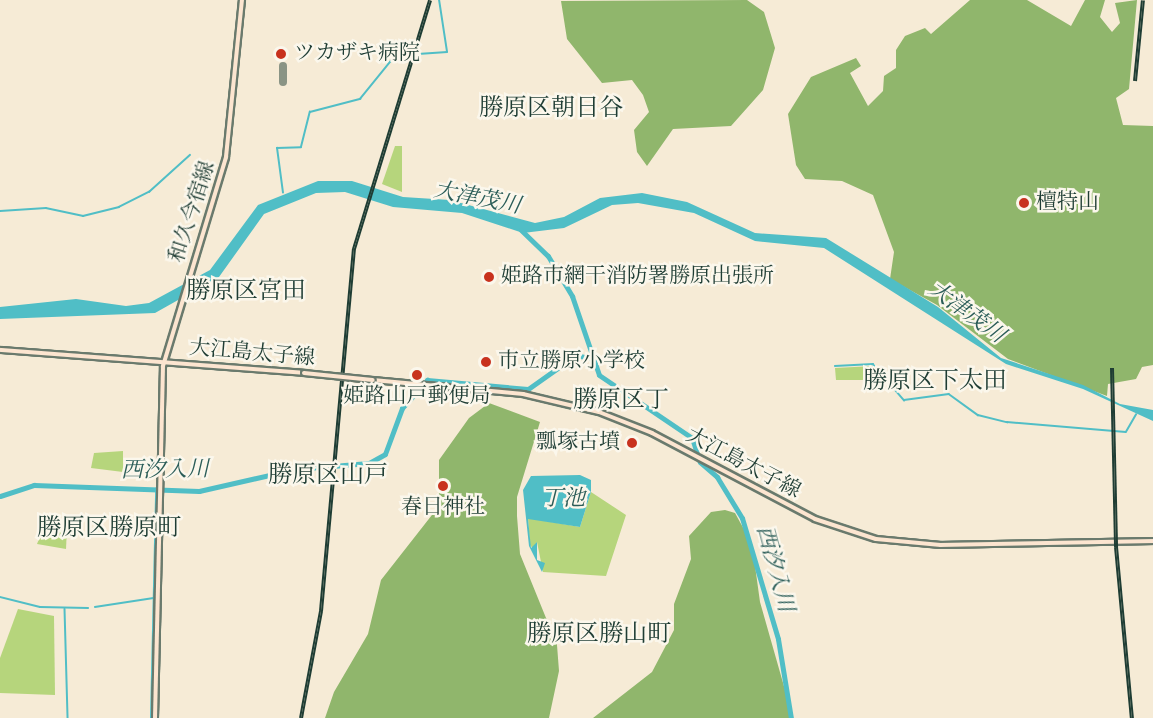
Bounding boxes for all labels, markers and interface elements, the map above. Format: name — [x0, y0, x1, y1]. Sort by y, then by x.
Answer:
place label: ツカザキ病院 — [294, 41, 420, 67]
marker: ツカザキ病院 — [272, 45, 290, 63]
district label: 勝原区朝日谷 — [479, 96, 623, 124]
street label: 和久今宿線 — [165, 158, 221, 266]
water label: 大津茂川 — [431, 178, 523, 220]
place label: 檀特山 — [1036, 190, 1099, 216]
marker: 檀特山 — [1017, 196, 1031, 210]
place label: 姫路市網干消防署勝原出張所 — [501, 264, 774, 290]
marker: 姫路市網干消防署勝原出張所 — [482, 270, 496, 284]
water label: 大津茂川 — [923, 276, 1009, 350]
district label: 勝原区宮田 — [186, 279, 306, 307]
street label: 大江島太子線 — [188, 336, 316, 372]
place label: 市立勝原小学校 — [498, 349, 645, 375]
marker: 市立勝原小学校 — [479, 355, 493, 369]
marker: 姫路山戸郵便局 — [410, 368, 424, 382]
district label: 勝原区下太田 — [863, 369, 1007, 397]
place label: 姫路山戸郵便局 — [344, 384, 490, 410]
district label: 勝原区丁 — [573, 388, 669, 416]
street label: 大江島太子線 — [681, 423, 805, 505]
place label: 瓢塚古墳 — [536, 430, 620, 456]
marker: 瓢塚古墳 — [625, 436, 639, 450]
water label: 西汐入川 — [121, 457, 209, 485]
district label: 勝原区山戸 — [268, 463, 388, 491]
marker: 春日神社 — [436, 479, 450, 493]
water label: 丁池 — [541, 487, 585, 513]
place label: 春日神社 — [401, 495, 485, 521]
district label: 勝原区勝原町 — [37, 516, 181, 544]
water label: 西汐入川 — [750, 523, 798, 615]
district label: 勝原区勝山町 — [527, 622, 671, 650]

